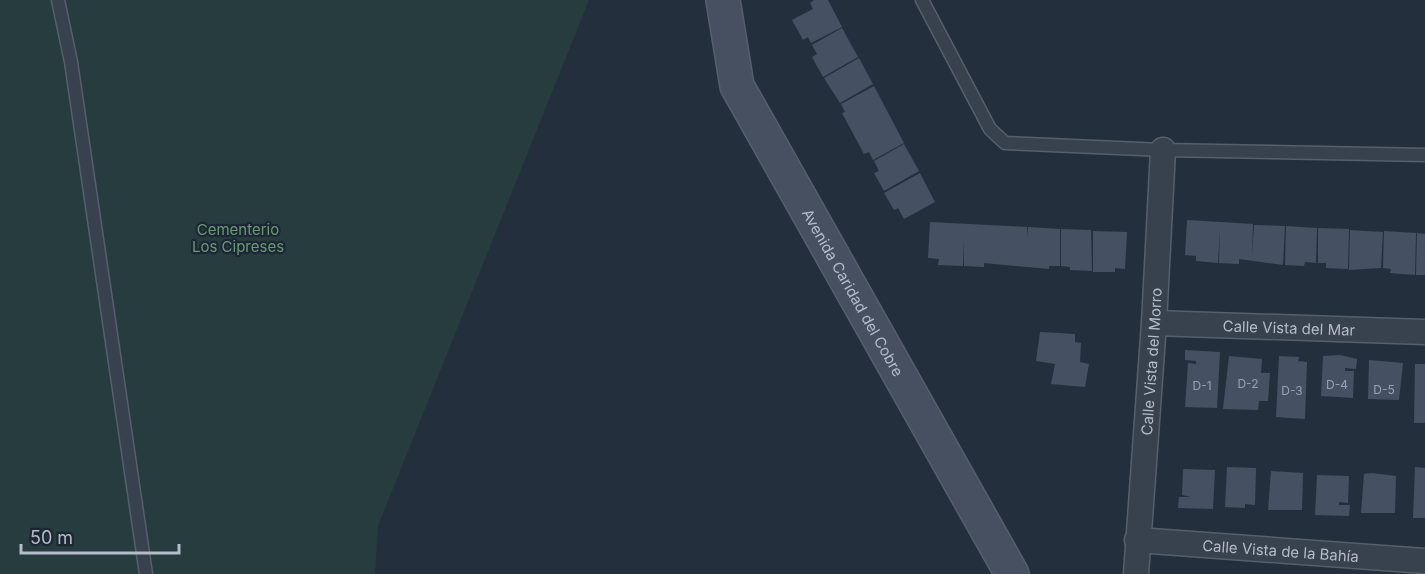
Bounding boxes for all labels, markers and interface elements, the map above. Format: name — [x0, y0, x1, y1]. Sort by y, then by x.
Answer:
street label: Avenida Caridad del Cobre — [798, 205, 908, 380]
park label: Cementerio Los Cipreses — [192, 220, 284, 256]
street label: Calle Vista del Morro — [1136, 287, 1165, 436]
street label: Calle Vista del Mar — [1222, 316, 1356, 339]
house number: D-2 — [1237, 376, 1259, 391]
house number: D-4 — [1326, 377, 1348, 392]
house number: D-1 — [1192, 378, 1212, 393]
house number: D-5 — [1373, 382, 1395, 397]
house number: D-3 — [1281, 383, 1303, 398]
scale bar — [21, 517, 178, 555]
text: 50 m — [30, 527, 73, 548]
street label: Calle Vista de la Bahía — [1202, 535, 1360, 566]

